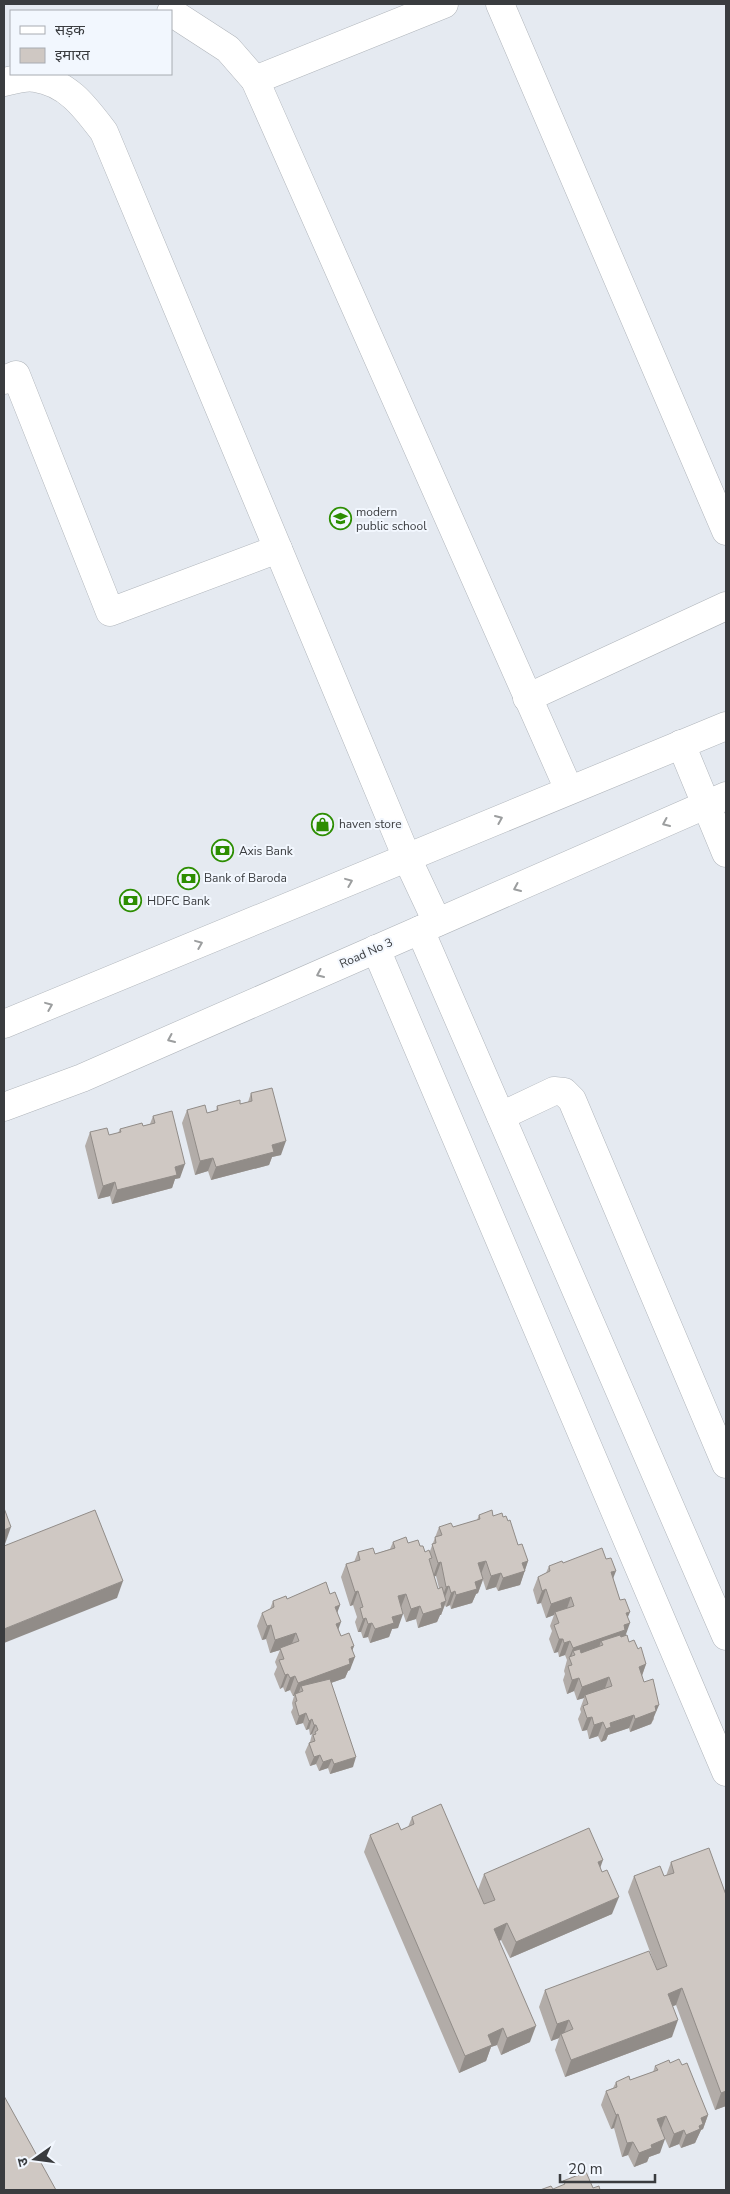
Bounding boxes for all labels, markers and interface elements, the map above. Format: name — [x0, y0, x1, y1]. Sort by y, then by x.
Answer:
legend — [10, 10, 172, 75]
text: सड़क — [55, 20, 85, 40]
text: इमारत — [55, 45, 90, 65]
place label: modern public school — [356, 504, 427, 534]
school or university icon: modern public school — [328, 507, 352, 531]
shop icon: haven store — [311, 812, 335, 836]
one-way arrow — [494, 815, 503, 826]
place label: haven store — [339, 816, 402, 832]
one-way arrow — [662, 816, 671, 827]
bank icon: Axis Bank — [211, 839, 235, 863]
place label: Axis Bank — [239, 843, 294, 859]
bank icon: Bank of Baroda — [176, 866, 200, 890]
place label: Bank of Baroda — [204, 870, 287, 886]
one-way arrow — [344, 877, 353, 888]
one-way arrow — [513, 881, 522, 892]
bank icon: HDFC Bank — [119, 889, 143, 913]
place label: HDFC Bank — [147, 893, 211, 909]
street label: Road No 3 — [337, 934, 395, 972]
one-way arrow — [194, 939, 203, 950]
one-way arrow — [316, 967, 325, 978]
one-way arrow — [44, 1001, 53, 1012]
one-way arrow — [167, 1032, 176, 1043]
north arrow — [10, 2134, 60, 2184]
scale bar — [560, 2152, 655, 2184]
text: उ — [12, 2155, 33, 2168]
text: 20 m — [568, 2159, 603, 2179]

